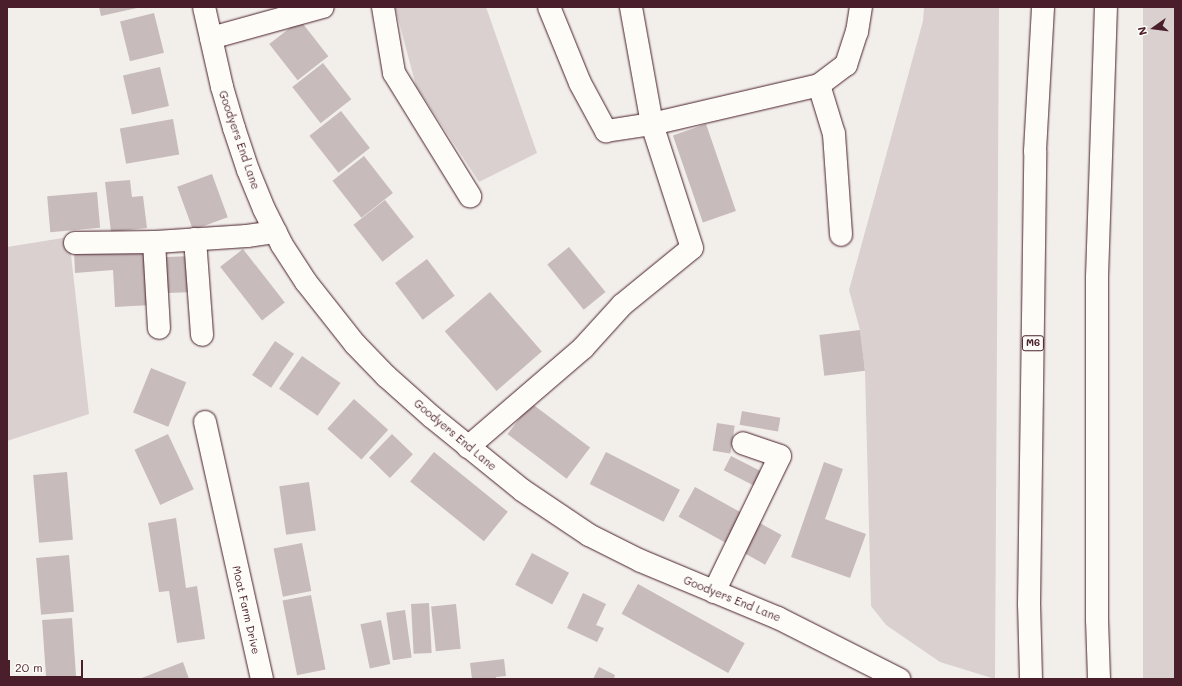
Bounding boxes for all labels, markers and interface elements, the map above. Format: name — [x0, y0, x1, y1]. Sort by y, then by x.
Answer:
north arrow — [1134, 8, 1174, 48]
text: N — [1134, 25, 1150, 37]
street label: Goodyers End Lane — [216, 89, 262, 191]
road number: M6 — [1021, 335, 1045, 351]
street label: Goodyers End Lane — [411, 397, 499, 473]
street label: Moat Farm Drive — [229, 564, 263, 656]
street label: Goodyers End Lane — [682, 573, 782, 625]
scale bar — [10, 652, 85, 678]
text: 20 m — [15, 659, 43, 675]

